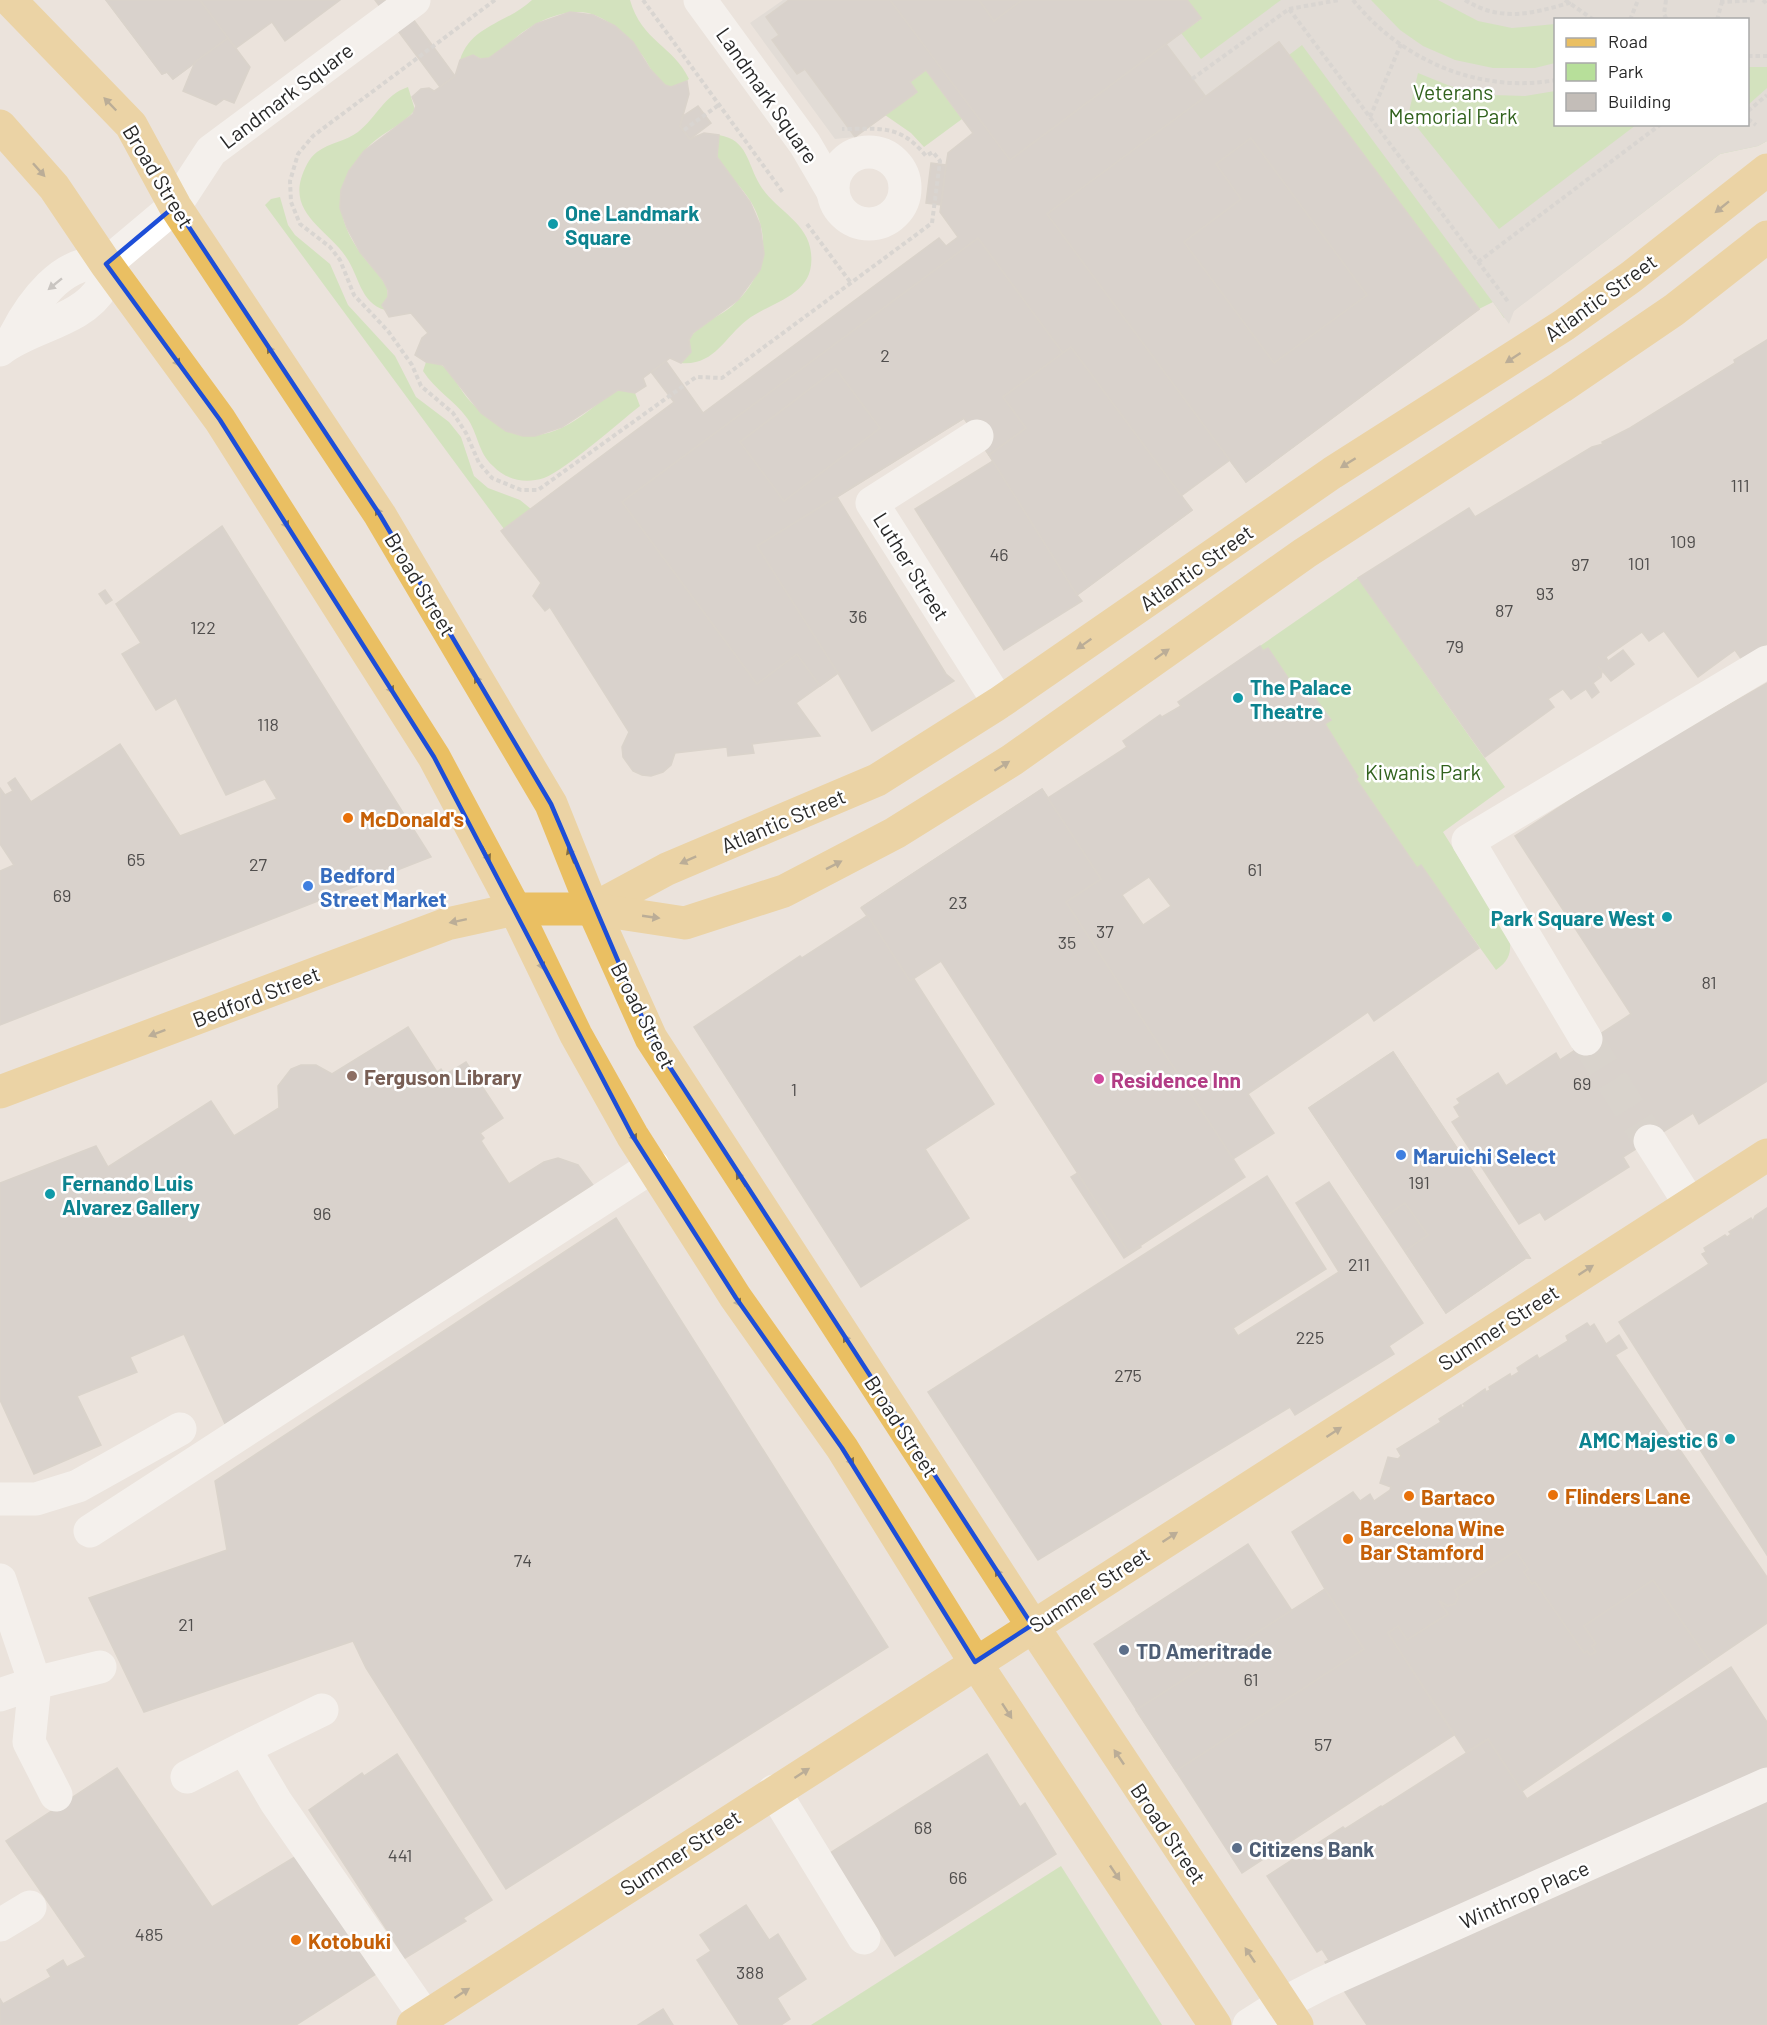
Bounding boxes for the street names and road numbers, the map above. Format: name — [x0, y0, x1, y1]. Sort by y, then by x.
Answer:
street label: Landmark Square — [712, 22, 824, 168]
street label: Landmark Square — [214, 37, 358, 153]
street label: Broad Street — [118, 120, 200, 232]
street label: Atlantic Street — [1539, 248, 1661, 346]
street label: Luther Street — [869, 507, 955, 625]
street label: Atlantic Street — [1135, 519, 1257, 615]
street label: Broad Street — [380, 528, 462, 640]
street label: Atlantic Street — [717, 783, 849, 857]
street label: Broad Street — [607, 958, 681, 1072]
street label: Bedford Street — [189, 960, 323, 1032]
street label: Summer Street — [1433, 1279, 1563, 1375]
street label: Broad Street — [860, 1371, 944, 1481]
street label: Summer Street — [1024, 1541, 1154, 1637]
street label: Broad Street — [1126, 1778, 1212, 1888]
street label: Summer Street — [615, 1804, 745, 1900]
street label: Winthrop Place — [1455, 1854, 1593, 1934]

